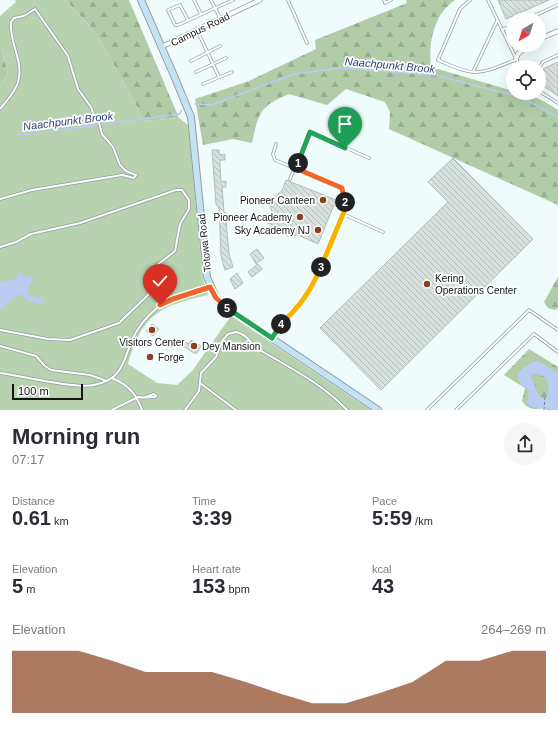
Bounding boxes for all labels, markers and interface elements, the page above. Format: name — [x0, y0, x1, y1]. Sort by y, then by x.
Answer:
street label: Campus Road — [169, 10, 231, 48]
north arrow — [506, 12, 546, 52]
map controls — [506, 12, 546, 100]
water label: Naachpunkt Brook — [344, 55, 436, 75]
button: locate — [506, 60, 546, 100]
pin — [328, 107, 362, 148]
water label: Naachpunkt Brook — [22, 109, 114, 132]
icon: arrive — [334, 113, 356, 135]
pin: 1 — [288, 153, 308, 173]
text: 1 — [295, 157, 301, 169]
pin: 2 — [335, 192, 355, 212]
place label: Pioneer Canteen — [240, 195, 315, 206]
marker: Pioneer Canteen — [318, 195, 328, 205]
text: 2 — [342, 196, 348, 208]
place label: Pioneer Academy — [214, 212, 292, 223]
marker: Pioneer Academy — [295, 212, 305, 222]
street label: Totowa Road — [196, 213, 213, 273]
place label: Sky Academy NJ — [234, 225, 310, 236]
marker: Sky Academy NJ — [313, 225, 323, 235]
pin: 3 — [311, 257, 331, 277]
text: 3 — [318, 261, 324, 273]
pin — [143, 264, 177, 305]
icon: check — [149, 270, 171, 292]
place label: Kering Operations Center — [435, 273, 517, 296]
marker: Kering Operations Center — [422, 279, 432, 289]
pin: 5 — [217, 298, 237, 318]
text: 5 — [224, 302, 230, 314]
pin: 4 — [271, 314, 291, 334]
text: 4 — [278, 318, 284, 330]
marker: Visitors Center — [147, 325, 157, 335]
place label: Visitors Center — [119, 337, 185, 348]
marker: Dey Mansion — [189, 341, 199, 351]
place label: Dey Mansion — [202, 341, 260, 352]
marker: Forge — [145, 352, 155, 362]
place label: Forge — [158, 352, 185, 363]
scale bar — [12, 382, 83, 401]
text: 100 m — [18, 385, 49, 397]
button: share — [504, 423, 546, 465]
text: Morning run — [12, 424, 140, 449]
text: 07:17 — [12, 452, 45, 467]
text: Distance — [12, 495, 55, 507]
text: Time — [192, 495, 216, 507]
text: Pace — [372, 495, 397, 507]
text: 0.61 — [12, 507, 51, 529]
text: 3:39 — [192, 507, 232, 529]
text: 5:59 — [372, 507, 412, 529]
text: km — [51, 515, 69, 527]
text: /km — [412, 515, 433, 527]
text: Elevation — [12, 563, 57, 575]
text: Heart rate — [192, 563, 241, 575]
text: kcal — [372, 563, 392, 575]
text: 5 — [12, 575, 23, 597]
text: 153 — [192, 575, 225, 597]
text: 43 — [372, 575, 394, 597]
text: m — [23, 583, 35, 595]
text: bpm — [225, 583, 250, 595]
text: Elevation — [12, 622, 65, 637]
text: 264–269 m — [481, 622, 546, 637]

